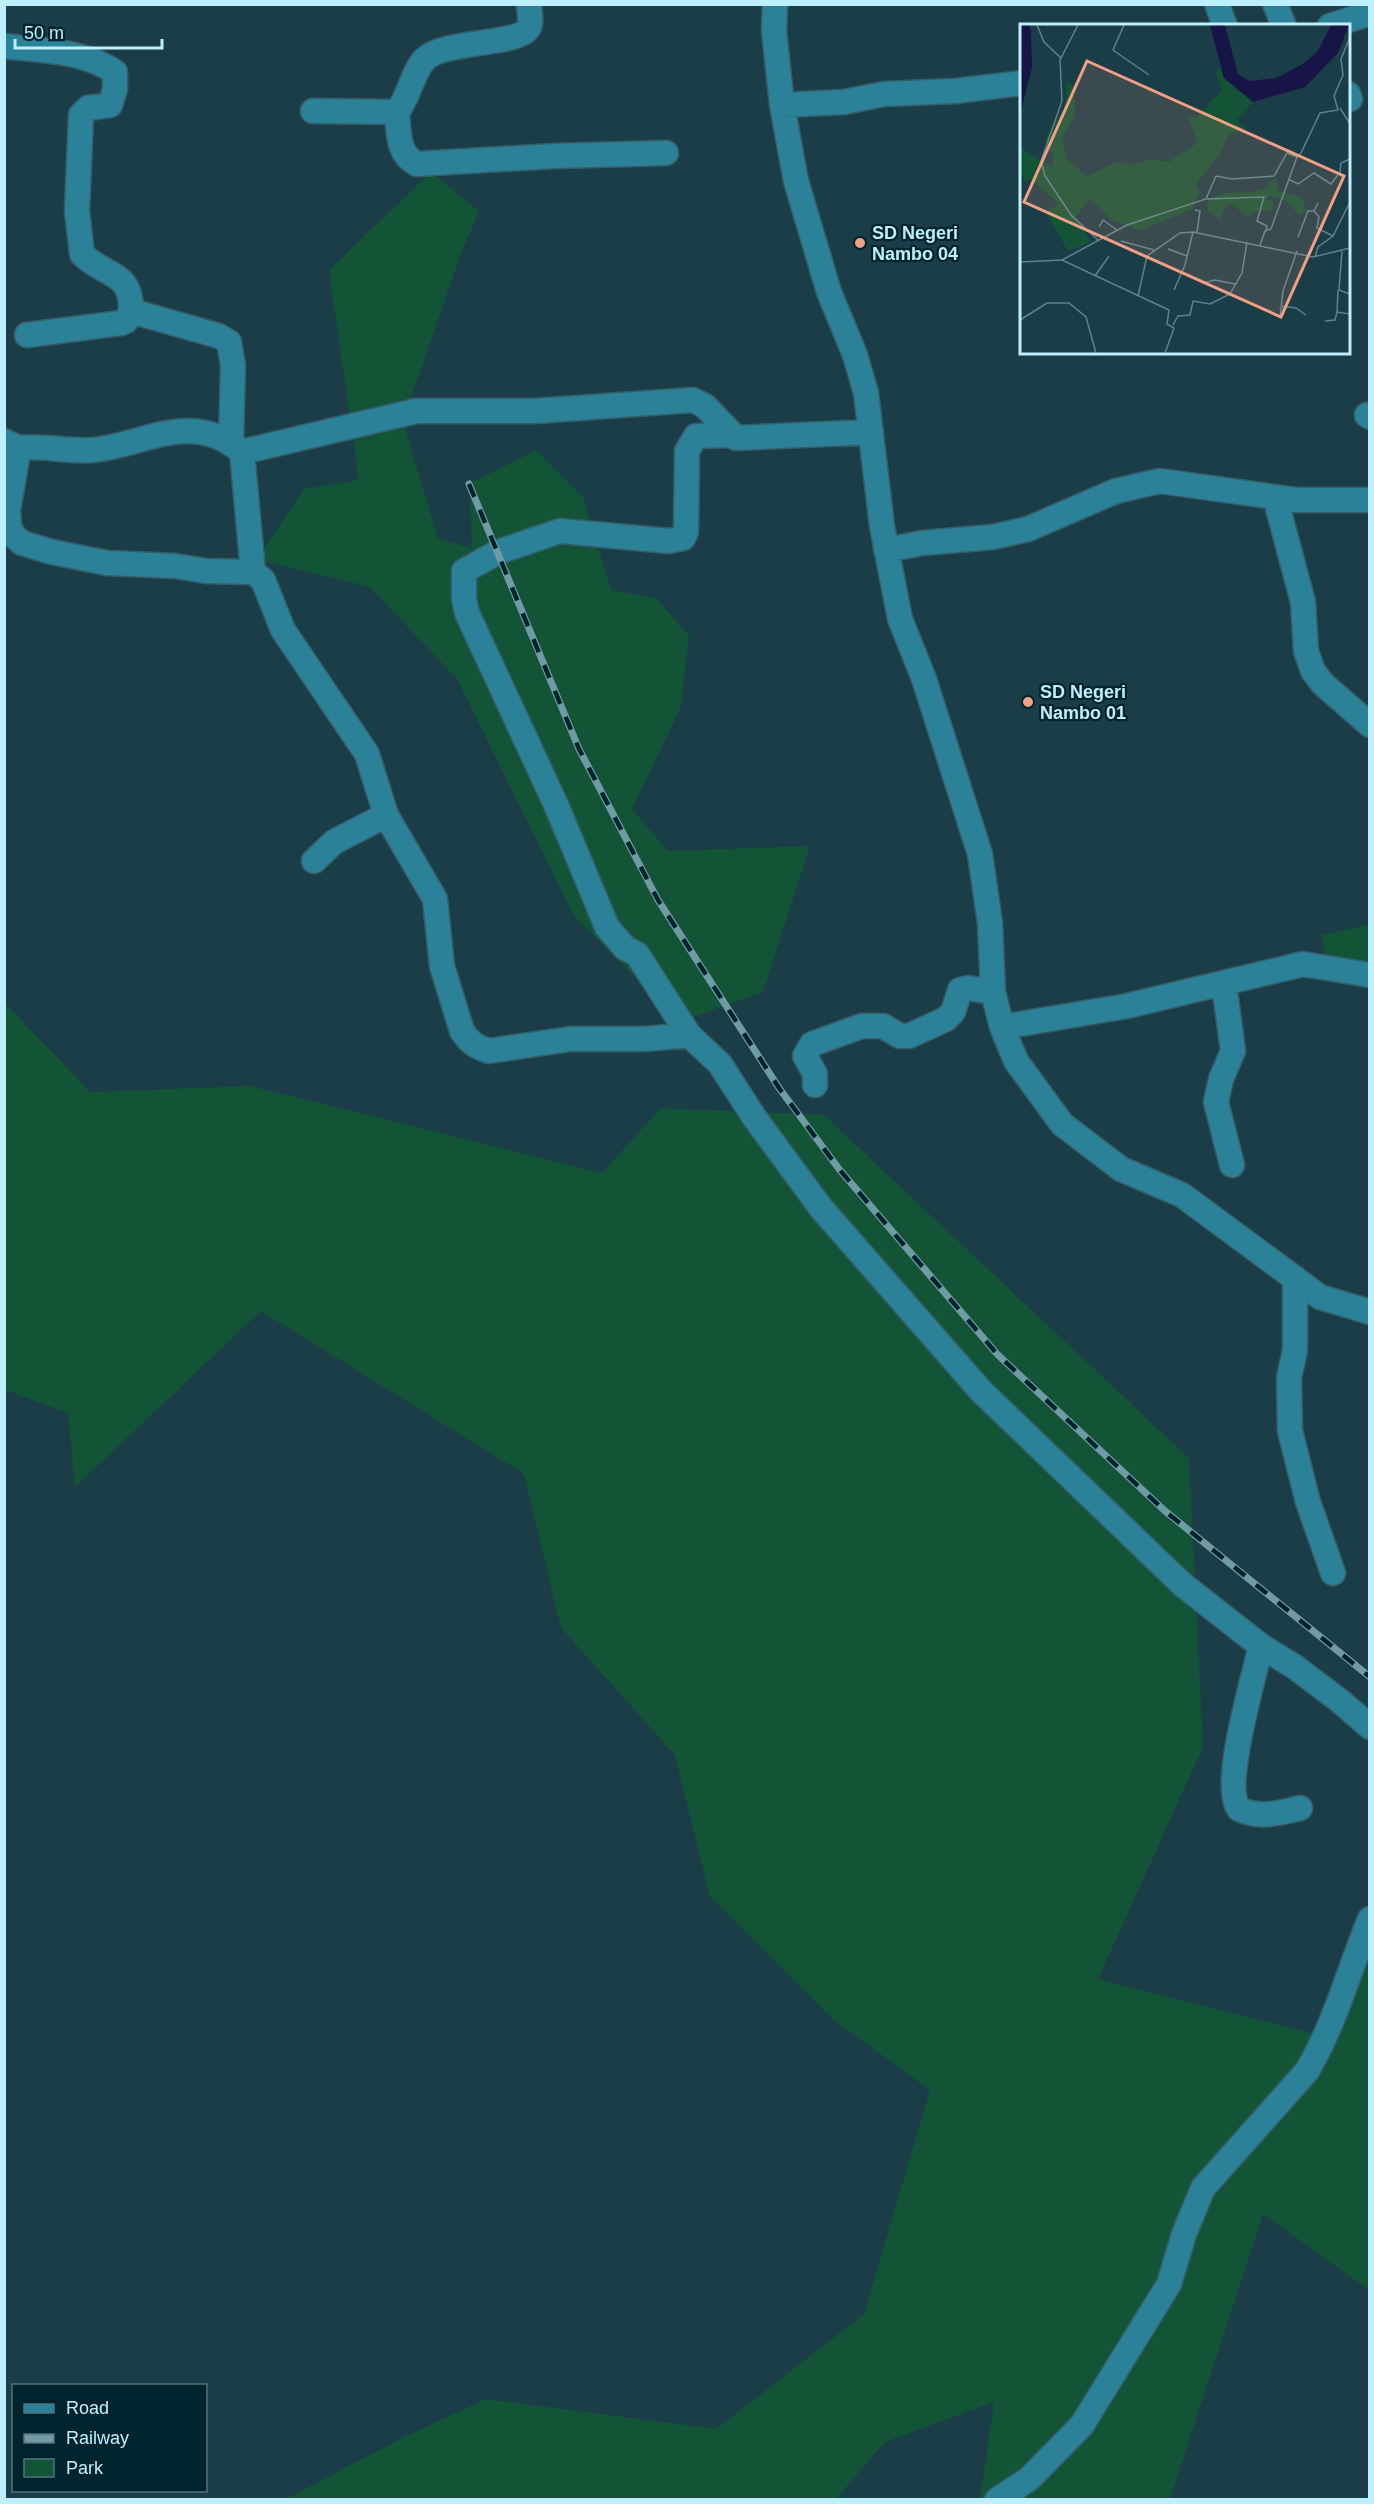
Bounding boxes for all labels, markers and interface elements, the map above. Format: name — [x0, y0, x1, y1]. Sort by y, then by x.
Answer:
scale bar — [15, 12, 162, 50]
text: 50 m — [24, 23, 64, 43]
inset map — [1020, 24, 1350, 354]
place label: SD Negeri Nambo 04 — [872, 223, 958, 264]
marker: SD Negeri Nambo 04 — [853, 236, 867, 250]
place label: SD Negeri Nambo 01 — [1040, 682, 1126, 723]
marker: SD Negeri Nambo 01 — [1021, 695, 1035, 709]
legend — [12, 2384, 207, 2492]
text: Road — [66, 2398, 109, 2418]
text: Railway — [66, 2428, 129, 2448]
text: Park — [66, 2458, 104, 2478]

